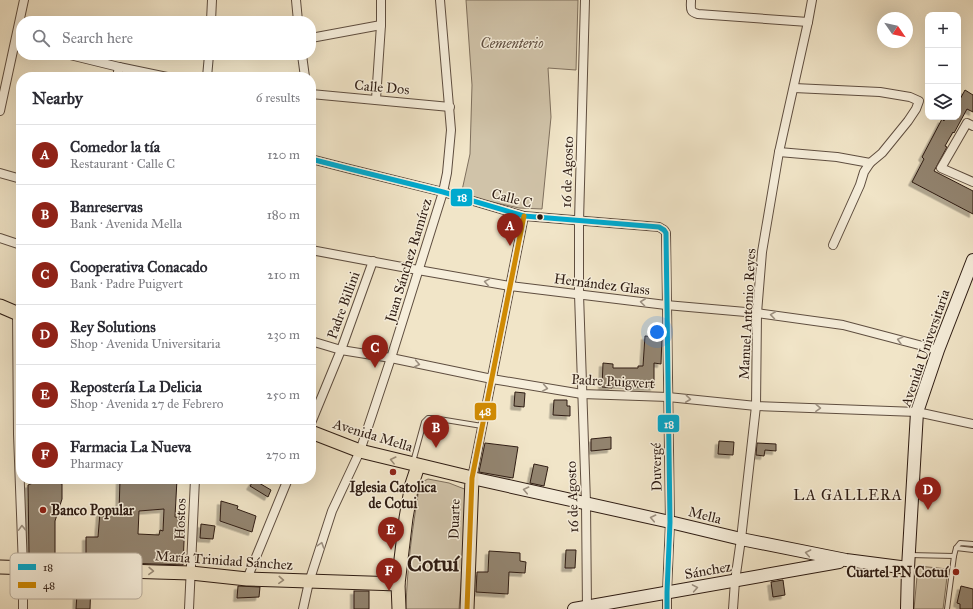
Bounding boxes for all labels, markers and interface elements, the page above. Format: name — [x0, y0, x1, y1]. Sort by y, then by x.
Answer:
north arrow — [877, 12, 913, 48]
map controls — [925, 12, 961, 120]
button: + — [925, 12, 961, 48]
search box — [16, 16, 316, 60]
icon: search — [30, 27, 52, 49]
text: Search here — [62, 29, 133, 47]
park label: Cementerio — [481, 35, 543, 52]
button: − — [925, 48, 961, 84]
street label: Calle Dos — [354, 77, 410, 98]
button: layers — [925, 84, 961, 120]
text: Nearby — [32, 88, 83, 109]
text: 6 results — [256, 90, 300, 106]
street label: 16 de Agosto — [558, 136, 577, 208]
text: Comedor la tía — [70, 138, 160, 156]
text: A — [41, 147, 49, 163]
text: 120 m — [267, 147, 300, 163]
text: Restaurant · Calle C — [70, 156, 175, 172]
street label: Calle C — [490, 185, 534, 212]
line badge: 18 — [450, 188, 473, 207]
text: 18 — [457, 191, 467, 204]
street label: Juan Sánchez Ramírez — [381, 196, 437, 326]
text: Banreservas — [70, 198, 143, 216]
text: B — [41, 207, 49, 223]
text: 180 m — [267, 207, 300, 223]
unlabelled marker — [535, 212, 545, 222]
pin: A — [497, 213, 523, 246]
text: Bank · Avenida Mella — [70, 216, 182, 232]
street label: Manuel Antonio Reyes — [736, 248, 759, 380]
text: Cooperativa Conacado — [70, 258, 208, 276]
text: C — [41, 267, 49, 283]
text: 210 m — [267, 267, 300, 283]
street label: Padre Billini — [323, 269, 364, 341]
street label: Hernández Glass — [553, 270, 651, 299]
text: Bank · Padre Puigvert — [70, 276, 183, 292]
one-way arrow — [484, 279, 490, 287]
street label: Avenida Universitaria — [897, 287, 954, 410]
one-way arrow — [640, 298, 646, 307]
one-way arrow — [770, 311, 776, 320]
text: Rey Solutions — [70, 318, 156, 336]
your location — [647, 322, 667, 342]
text: D — [40, 327, 50, 343]
text: 230 m — [267, 327, 300, 343]
pin: C — [362, 335, 388, 368]
text: Shop · Avenida Universitaria — [70, 336, 220, 352]
one-way arrow — [897, 336, 904, 345]
one-way arrow — [414, 359, 421, 367]
street label: Padre Puigvert — [571, 371, 655, 392]
text: Repostería La Delicia — [70, 378, 202, 396]
one-way arrow — [542, 383, 548, 392]
text: E — [40, 387, 50, 403]
text: 250 m — [266, 387, 300, 403]
one-way arrow — [685, 394, 692, 403]
text: Shop · Avenida 27 de Febrero — [70, 396, 223, 412]
line badge: 48 — [474, 402, 497, 421]
one-way arrow — [815, 404, 821, 412]
text: 48 — [479, 405, 491, 419]
line badge: 18 — [657, 414, 680, 433]
street label: Avenida Mella — [330, 415, 415, 456]
pin: B — [423, 415, 449, 448]
text: 18 — [664, 418, 674, 431]
text: Farmacia La Nueva — [70, 438, 191, 456]
street label: Duvergé — [648, 442, 665, 491]
text: F — [41, 447, 49, 463]
text: 270 m — [266, 447, 300, 463]
text: Pharmacy — [70, 456, 123, 472]
one-way arrow — [390, 456, 396, 464]
street label: 16 de Agosto — [563, 461, 582, 533]
marker: Iglesia Catolica de Cotui — [388, 467, 398, 477]
pin: D — [915, 477, 941, 510]
place label: Iglesia Catolica de Cotui — [350, 479, 437, 512]
district label: LA GALLERA — [793, 486, 903, 504]
one-way arrow — [523, 487, 530, 495]
street label: Hostos — [171, 498, 190, 540]
street label: Duarte — [445, 498, 464, 540]
place label: Banco Popular — [51, 502, 135, 520]
street label: Mella — [687, 503, 723, 528]
marker: Banco Popular — [38, 505, 48, 515]
one-way arrow — [650, 515, 657, 523]
pin: E — [378, 517, 404, 550]
one-way arrow — [17, 525, 26, 531]
one-way arrow — [316, 541, 325, 548]
street label: María Trinidad Sánchez — [154, 547, 294, 574]
one-way arrow — [805, 549, 811, 557]
district label: Cotuí — [407, 550, 461, 577]
legend — [10, 553, 142, 599]
pin: F — [376, 558, 402, 591]
street label: Sánchez — [683, 558, 733, 583]
text: 18 — [43, 561, 53, 574]
place label: Cuartel PN Cotuí — [846, 564, 949, 581]
one-way arrow — [148, 567, 154, 576]
marker: Cuartel PN Cotuí — [951, 567, 961, 577]
one-way arrow — [278, 576, 284, 585]
text: 48 — [43, 579, 55, 592]
one-way arrow — [692, 584, 698, 592]

